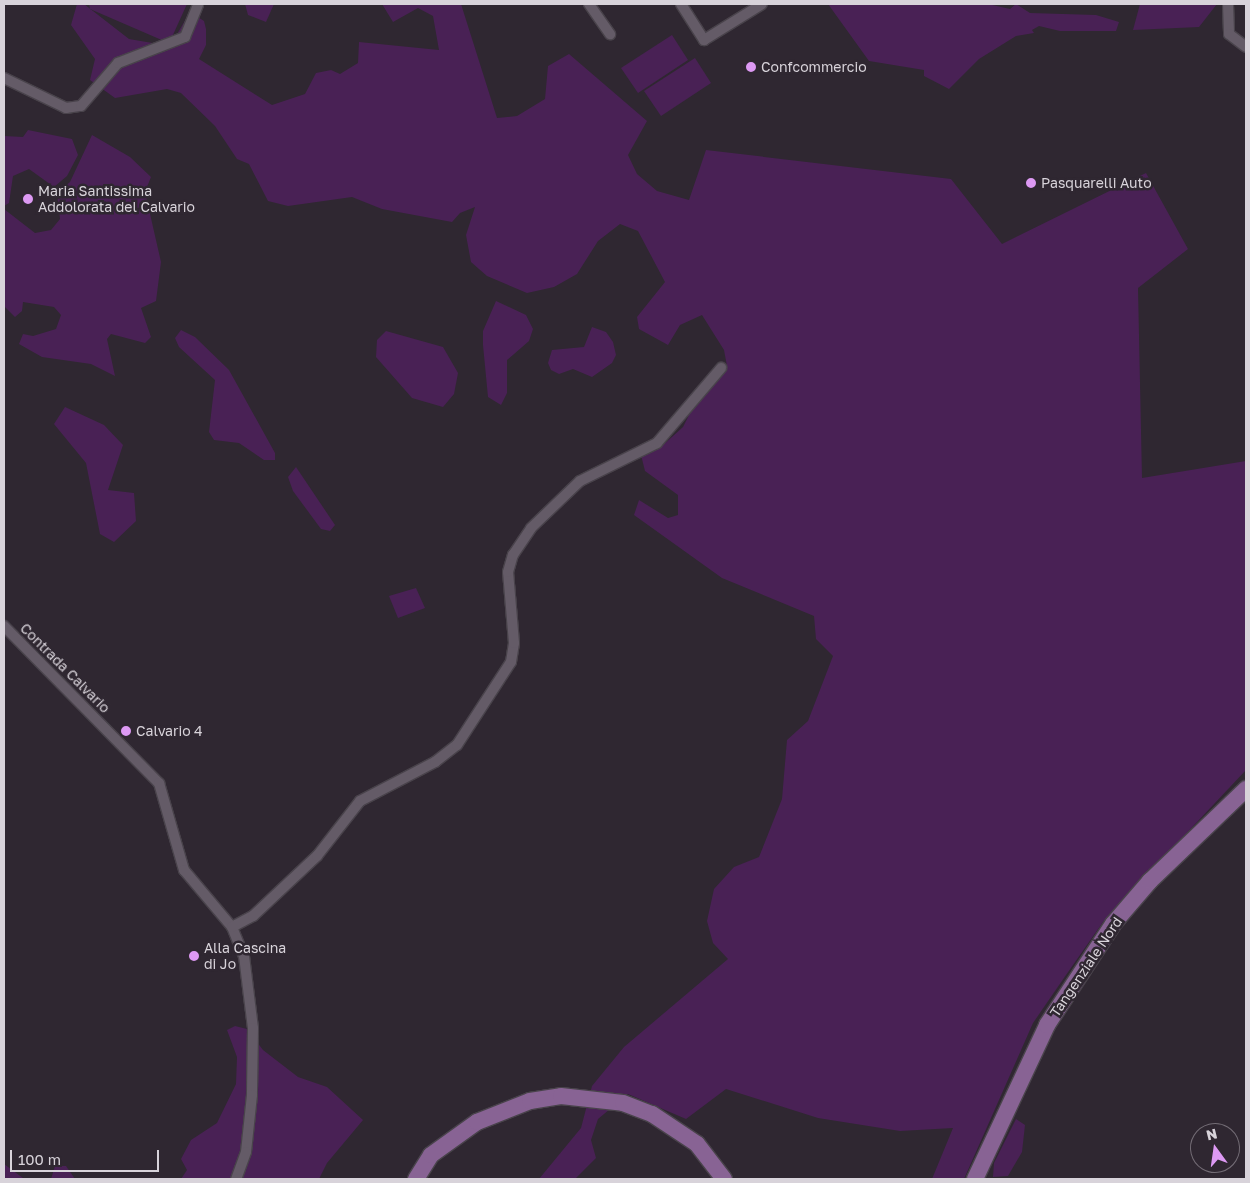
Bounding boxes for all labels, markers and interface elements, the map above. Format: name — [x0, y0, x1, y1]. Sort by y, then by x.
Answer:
place label: Confcommercio — [761, 59, 867, 75]
marker: Confcommercio — [745, 61, 757, 73]
place label: Pasquarelli Auto — [1041, 175, 1152, 191]
marker: Pasquarelli Auto — [1025, 177, 1037, 189]
place label: Maria Santissima Addolorata del Calvario — [38, 183, 195, 216]
marker: Maria Santissima Addolorata del Calvario — [22, 193, 34, 205]
street label: Contrada Calvario — [17, 620, 113, 716]
place label: Calvario 4 — [136, 723, 203, 739]
marker: Calvario 4 — [120, 725, 132, 737]
street label: Tangenziale Nord — [1046, 914, 1126, 1020]
place label: Alla Cascina di Jo — [204, 940, 286, 972]
marker: Alla Cascina di Jo — [188, 950, 200, 962]
north arrow — [1190, 1123, 1240, 1173]
text: N — [1204, 1124, 1219, 1143]
scale bar — [12, 1140, 161, 1172]
text: 100 m — [18, 1150, 61, 1168]

